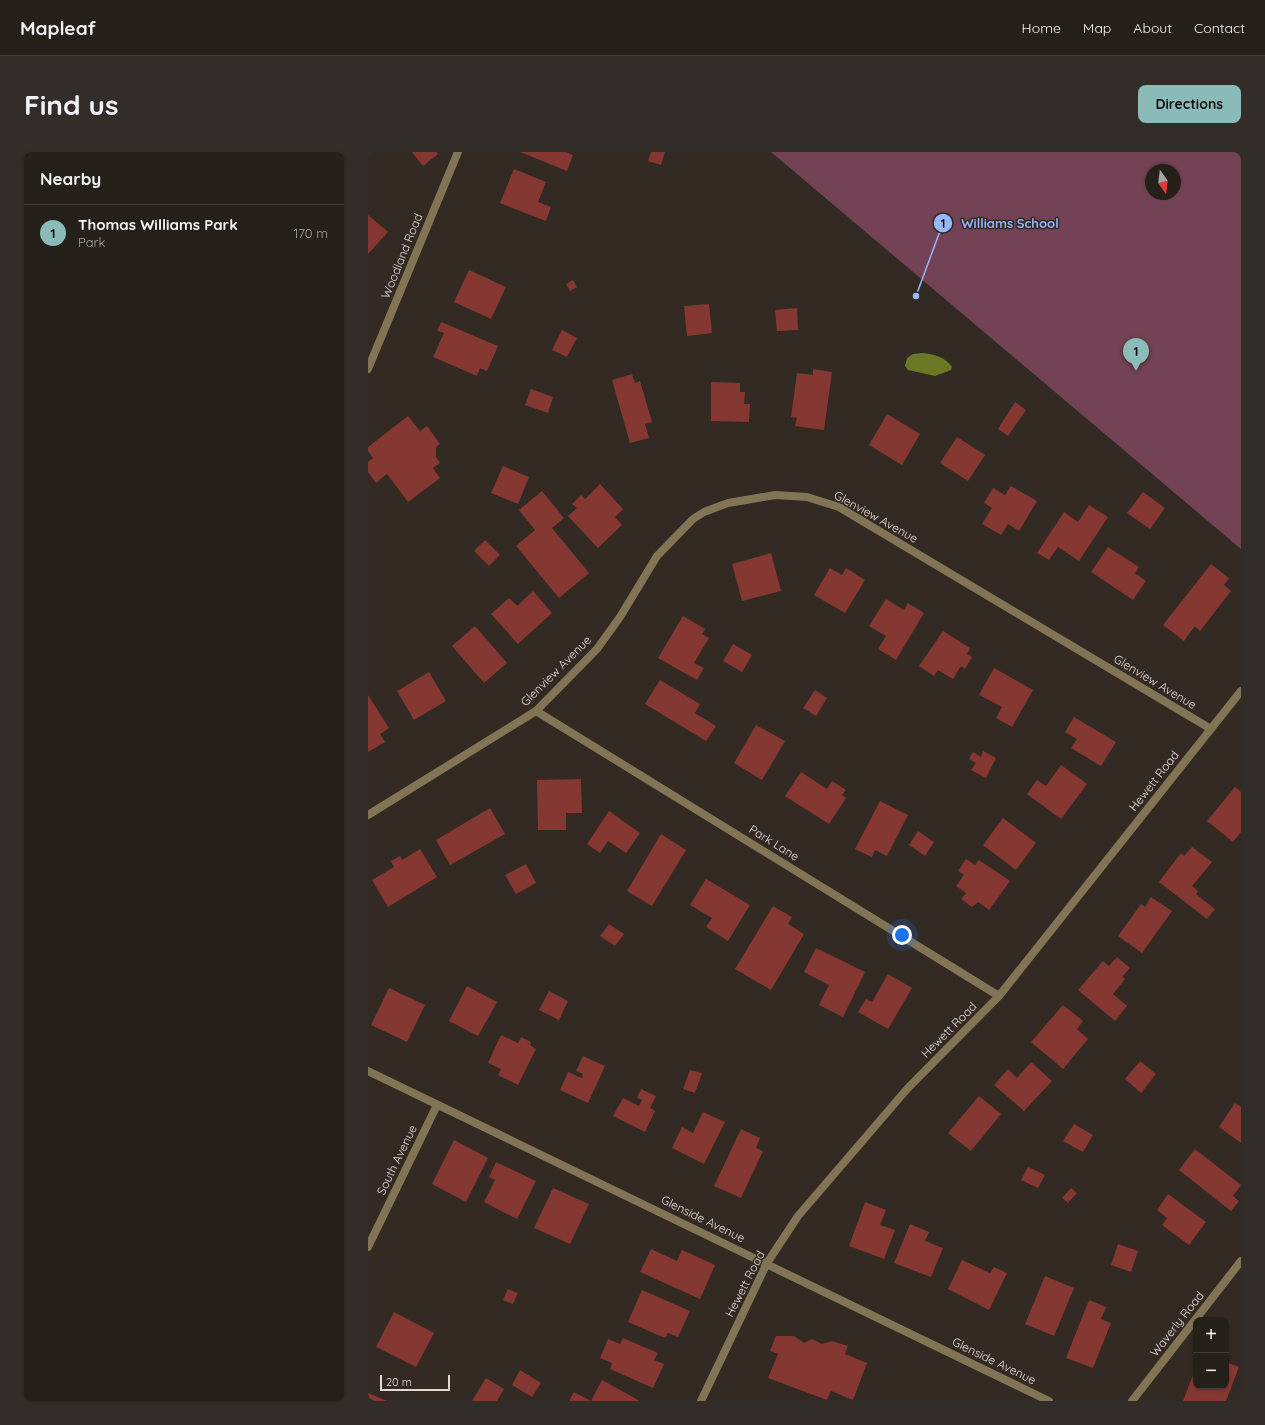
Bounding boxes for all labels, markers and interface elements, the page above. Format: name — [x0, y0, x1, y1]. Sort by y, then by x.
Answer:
text: Mapleaf — [20, 16, 96, 40]
text: Home — [1022, 19, 1061, 37]
text: Map — [1083, 19, 1111, 37]
text: About — [1133, 19, 1172, 37]
text: Contact — [1194, 19, 1245, 37]
button: Directions — [1138, 85, 1241, 123]
text: Find us — [24, 87, 118, 122]
north arrow — [1145, 164, 1181, 200]
text: Nearby — [40, 168, 101, 189]
street label: Woodland Road — [378, 211, 425, 301]
callout: Williams School — [933, 211, 1066, 236]
text: Thomas Williams Park — [78, 215, 238, 234]
text: Williams School — [961, 215, 1059, 231]
text: 1 — [941, 216, 945, 231]
text: 1 — [50, 225, 56, 241]
text: 170 m — [293, 225, 328, 241]
text: Park — [78, 234, 106, 250]
pin: 1 — [1123, 338, 1149, 371]
street label: Glenview Avenue — [832, 487, 921, 546]
street label: Glenview Avenue — [517, 632, 594, 709]
street label: Glenview Avenue — [1111, 651, 1199, 712]
street label: Hewett Road — [1125, 748, 1182, 814]
street label: Park Lane — [747, 821, 802, 864]
your location — [892, 925, 912, 945]
street label: Hewett Road — [918, 999, 980, 1061]
street label: South Avenue — [373, 1122, 420, 1197]
street label: Glenside Avenue — [659, 1192, 748, 1245]
street label: Hewett Road — [721, 1248, 768, 1319]
street label: Waverly Road — [1146, 1288, 1207, 1359]
map controls — [1193, 1317, 1229, 1389]
button: + — [1193, 1317, 1229, 1353]
street label: Glenside Avenue — [950, 1334, 1039, 1387]
button: − — [1193, 1353, 1229, 1389]
scale bar — [380, 1373, 450, 1392]
text: 20 m — [386, 1375, 412, 1389]

